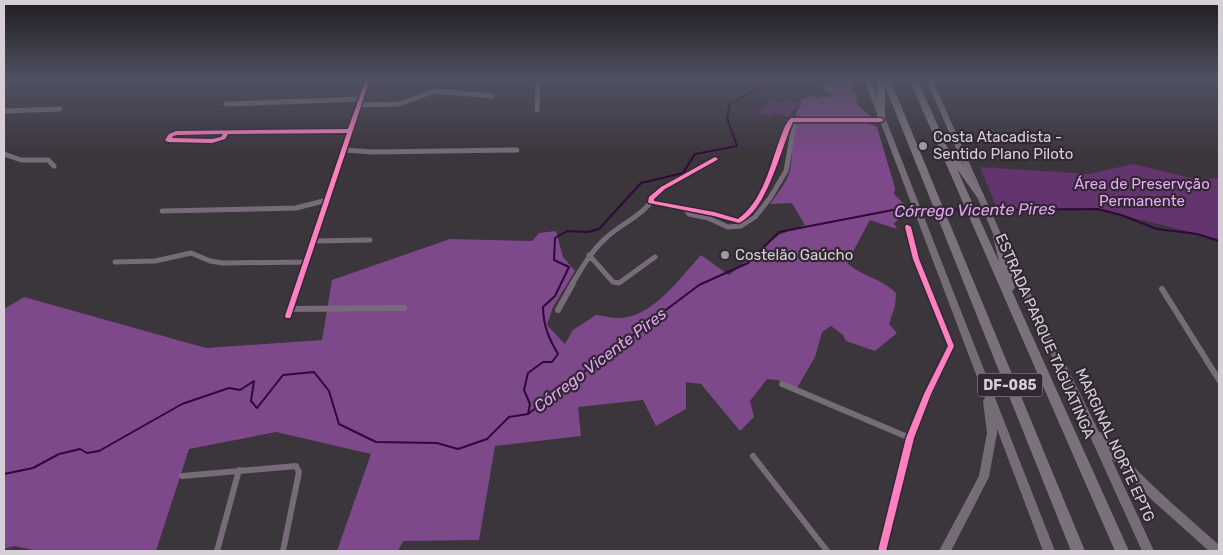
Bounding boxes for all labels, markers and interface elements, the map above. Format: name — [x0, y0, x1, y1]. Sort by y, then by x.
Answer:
place label: Costa Atacadista - Sentido Plano Piloto — [933, 128, 1073, 163]
marker: Costa Atacadista - Sentido Plano Piloto — [917, 140, 929, 152]
park label: Área de Preservção Permanente — [1074, 175, 1210, 210]
water label: Córrego Vicente Pires — [894, 199, 1056, 221]
street label: ESTRADA PARQUE TAGUATINGA — [992, 231, 1098, 441]
place label: Costelão Gaúcho — [735, 246, 853, 264]
marker: Costelão Gaúcho — [719, 249, 731, 261]
water label: Córrego Vicente Pires — [530, 304, 670, 416]
street label: MARGINAL NORTE EPTG — [1071, 365, 1159, 525]
road number: DF-085 — [978, 374, 1042, 396]

